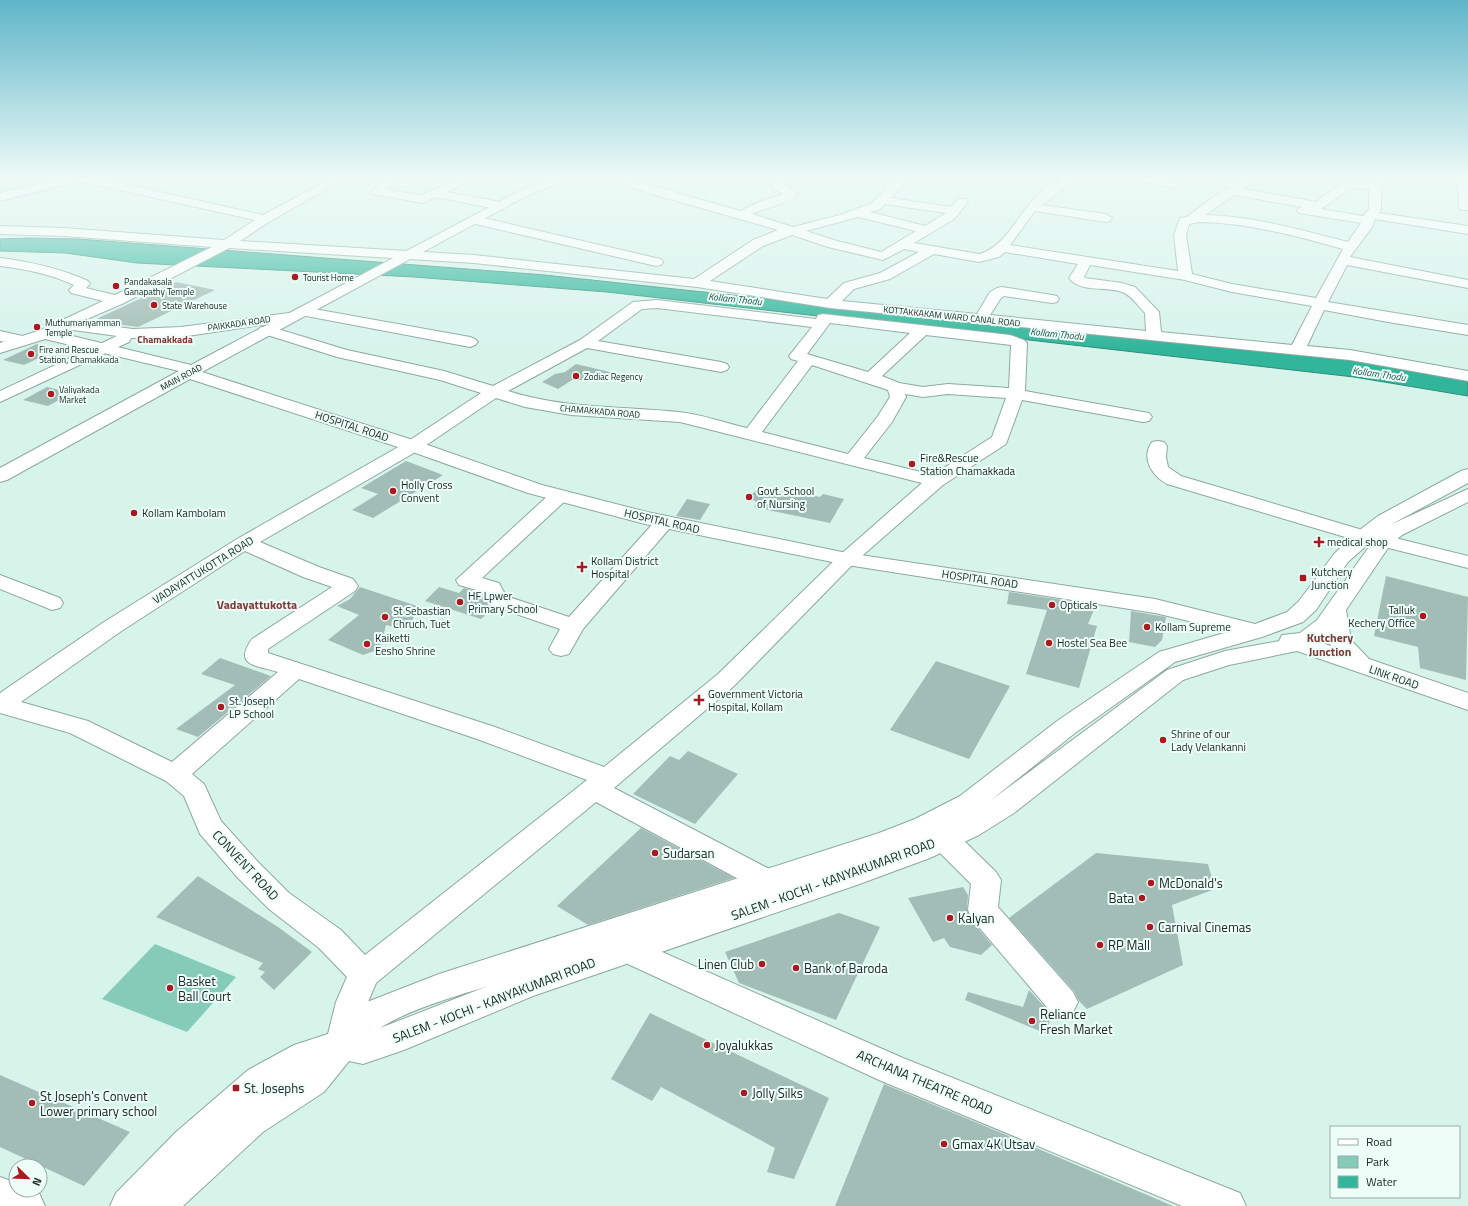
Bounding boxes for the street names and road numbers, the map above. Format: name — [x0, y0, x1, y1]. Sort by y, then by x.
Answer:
street label: KOTTAKKAKAM WARD CANAL ROAD — [883, 302, 1021, 330]
street label: PAIKKADA ROAD — [206, 312, 272, 334]
street label: MAIN ROAD — [158, 360, 204, 393]
street label: CHAMAKKADA ROAD — [559, 401, 641, 421]
street label: HOSPITAL ROAD — [313, 407, 391, 445]
street label: HOSPITAL ROAD — [623, 505, 701, 537]
street label: VADAYATTUKOTTA ROAD — [149, 532, 257, 608]
street label: HOSPITAL ROAD — [941, 566, 1019, 592]
street label: LINK ROAD — [1367, 661, 1421, 693]
street label: CONVENT ROAD — [208, 825, 284, 905]
street label: SALEM - KOCHI - KANYAKUMARI ROAD — [728, 833, 938, 925]
street label: SALEM - KOCHI - KANYAKUMARI ROAD — [390, 952, 598, 1048]
street label: ARCHANA THEATRE ROAD — [854, 1044, 996, 1120]

